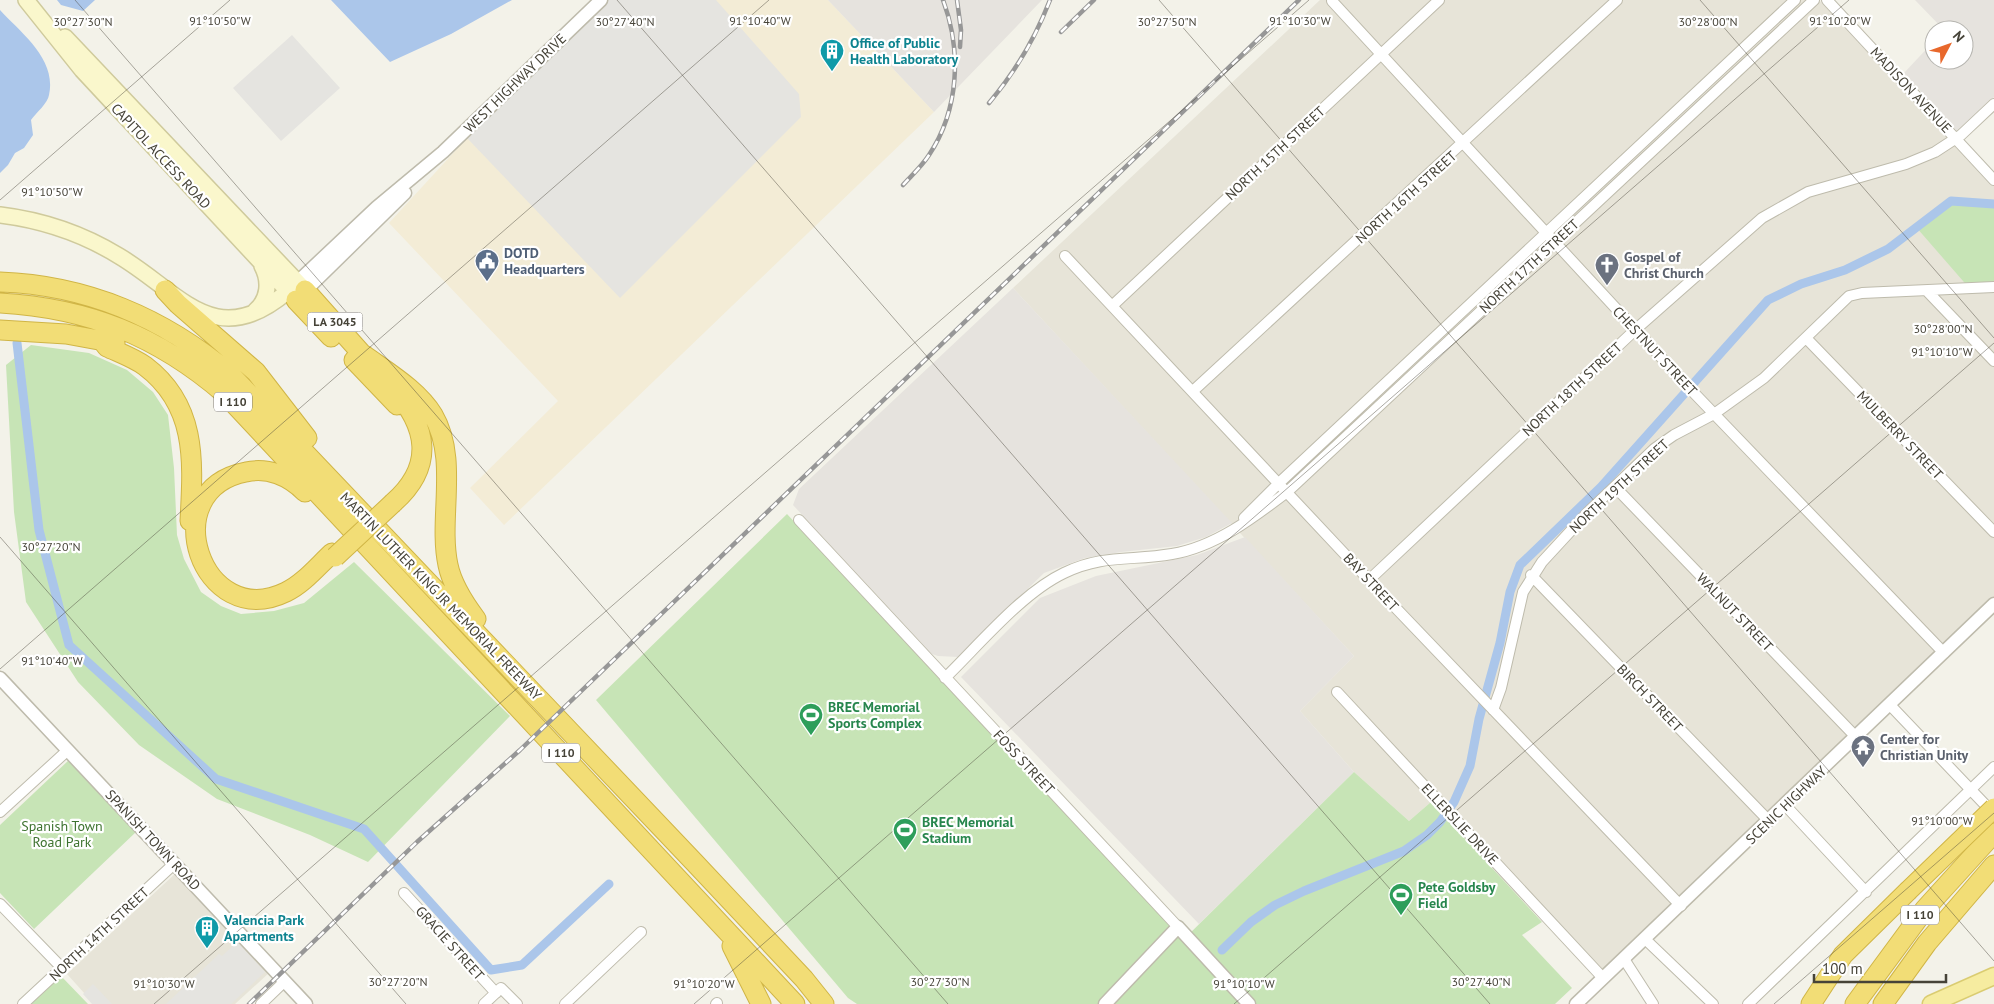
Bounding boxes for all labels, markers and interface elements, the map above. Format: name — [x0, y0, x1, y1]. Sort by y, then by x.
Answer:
text: 91°10'50"W — [189, 13, 251, 28]
text: 91°10'40"W — [729, 13, 791, 28]
text: 91°10'30"W — [1269, 13, 1331, 28]
text: 91°10'20"W — [1809, 13, 1871, 28]
text: 30°27'30"N — [53, 14, 113, 29]
text: 30°27'40"N — [595, 14, 655, 29]
text: 30°27'50"N — [1137, 14, 1197, 29]
text: 30°28'00"N — [1678, 14, 1738, 29]
north arrow — [1924, 20, 1974, 70]
text: N — [1949, 27, 1969, 46]
street label: WEST HIGHWAY DRIVE — [460, 29, 570, 137]
place label: Office of Public Health Laboratory — [850, 34, 959, 68]
building icon: Office of Public Health Laboratory — [819, 38, 845, 72]
street label: MADISON AVENUE — [1866, 43, 1956, 137]
street label: CAPITOL ACCESS ROAD — [107, 99, 215, 213]
street label: NORTH 15TH STREET — [1221, 102, 1329, 204]
street label: NORTH 16TH STREET — [1352, 147, 1460, 247]
text: 91°10'50"W — [21, 184, 83, 199]
street label: NORTH 17TH STREET — [1475, 215, 1583, 317]
place label: DOTD Headquarters — [504, 244, 585, 278]
public building icon: DOTD Headquarters — [474, 248, 500, 282]
place label: Gospel of Christ Church — [1624, 248, 1704, 282]
church icon: Gospel of Christ Church — [1594, 252, 1620, 286]
street label: CHESTNUT STREET — [1609, 302, 1701, 400]
road number: LA 3045 — [308, 313, 362, 332]
text: 30°28'00"N — [1913, 321, 1973, 336]
street label: NORTH 18TH STREET — [1518, 338, 1626, 440]
text: 91°10'10"W — [1911, 344, 1973, 359]
street label: MULBERRY STREET — [1853, 387, 1947, 483]
road number: I 110 — [214, 392, 252, 412]
street label: NORTH 19TH STREET — [1565, 435, 1673, 537]
street label: MARTIN LUTHER KING JR MEMORIAL FREEWAY — [336, 488, 546, 704]
text: 30°27'20"N — [21, 539, 81, 554]
street label: BAY STREET — [1340, 549, 1403, 615]
street label: WALNUT STREET — [1693, 569, 1777, 655]
text: 91°10'40"W — [21, 653, 83, 668]
street label: BIRCH STREET — [1613, 660, 1687, 736]
place label: BREC Memorial Sports Complex — [828, 698, 923, 732]
sports icon: BREC Memorial Sports Complex — [798, 702, 824, 736]
street label: FOSS STREET — [990, 726, 1059, 798]
place label: Center for Christian Unity — [1880, 730, 1969, 764]
temple icon: Center for Christian Unity — [1850, 734, 1876, 768]
road number: I 110 — [542, 744, 580, 762]
street label: SCENIC HIGHWAY — [1742, 762, 1830, 848]
street label: ELLERSLIE DRIVE — [1418, 780, 1502, 868]
street label: SPANISH TOWN ROAD — [102, 786, 204, 894]
place label: BREC Memorial Stadium — [922, 813, 1015, 847]
text: 91°10'00"W — [1911, 813, 1973, 828]
park label: Spanish Town Road Park — [21, 817, 103, 851]
sports icon: BREC Memorial Stadium — [892, 817, 918, 851]
place label: Pete Goldsby Field — [1418, 878, 1496, 912]
sports icon: Pete Goldsby Field — [1388, 882, 1414, 916]
street label: NORTH 14TH STREET — [45, 883, 153, 985]
street label: GRACIE STREET — [412, 902, 488, 984]
road number: I 110 — [1901, 906, 1939, 924]
place label: Valencia Park Apartments — [223, 911, 304, 945]
building icon: Valencia Park Apartments — [194, 915, 220, 949]
scale bar — [1814, 952, 1946, 984]
text: 100 m — [1822, 959, 1863, 978]
text: 30°27'20"N — [368, 974, 428, 989]
text: 30°27'30"N — [910, 974, 970, 989]
text: 30°27'40"N — [1451, 974, 1511, 989]
text: 91°10'30"W — [133, 976, 195, 991]
text: 91°10'20"W — [673, 976, 735, 991]
text: 91°10'10"W — [1213, 976, 1275, 991]

